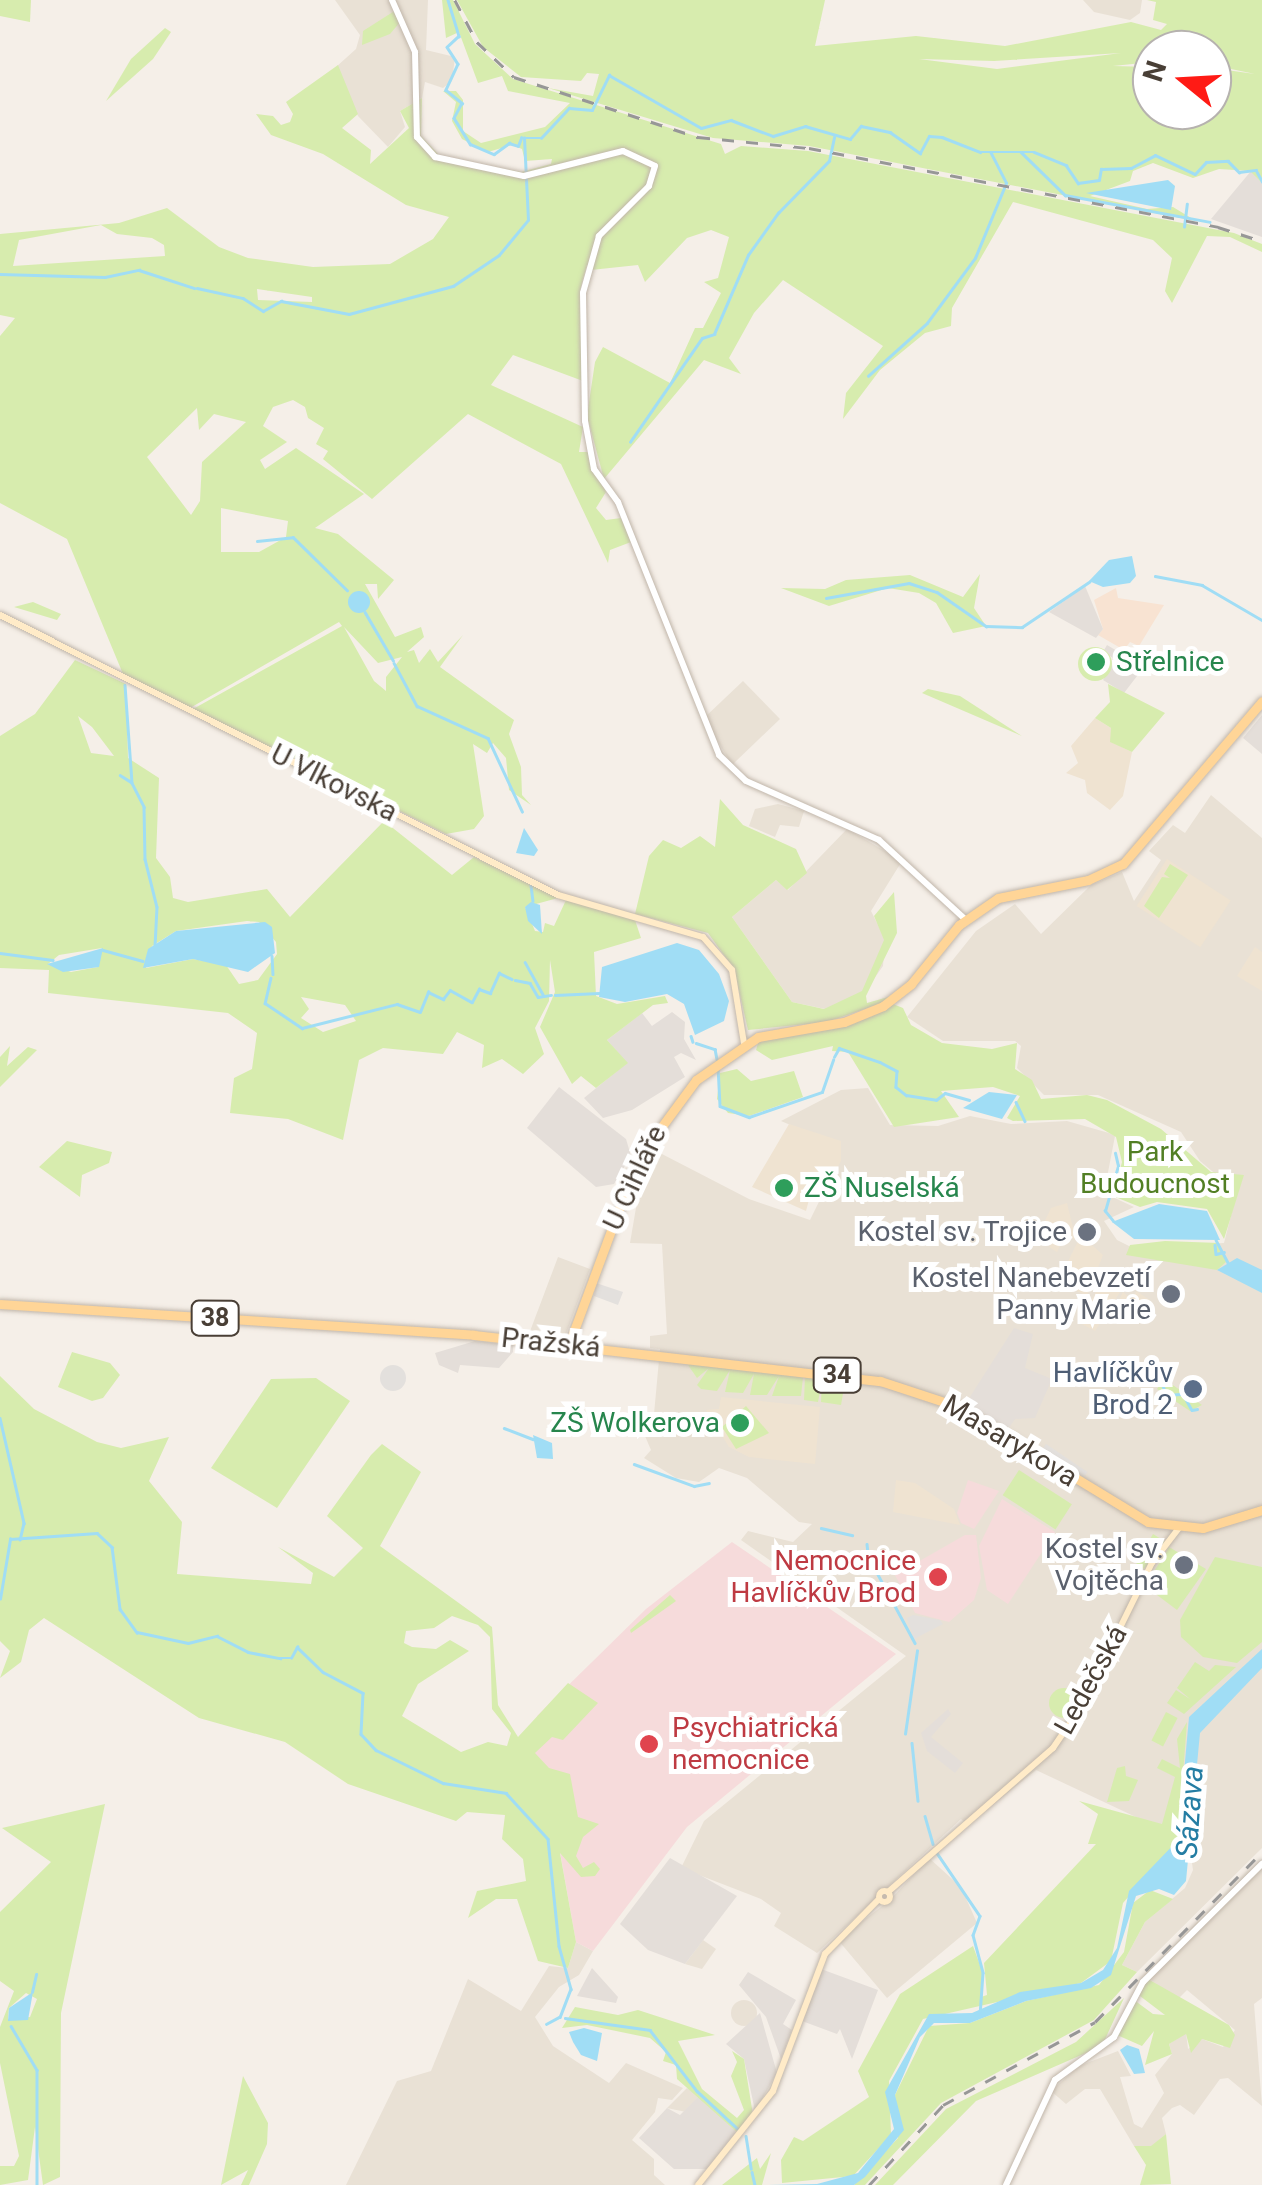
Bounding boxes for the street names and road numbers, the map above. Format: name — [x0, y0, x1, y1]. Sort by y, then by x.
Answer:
street label: U Vlkovska — [265, 737, 403, 829]
street label: U Cihláře — [596, 1120, 674, 1236]
road number: 38 — [190, 1298, 240, 1338]
street label: Pražská — [500, 1321, 602, 1365]
road number: 34 — [812, 1355, 862, 1395]
street label: Masarykova — [937, 1388, 1083, 1494]
street label: Ledečská — [1047, 1620, 1135, 1740]

